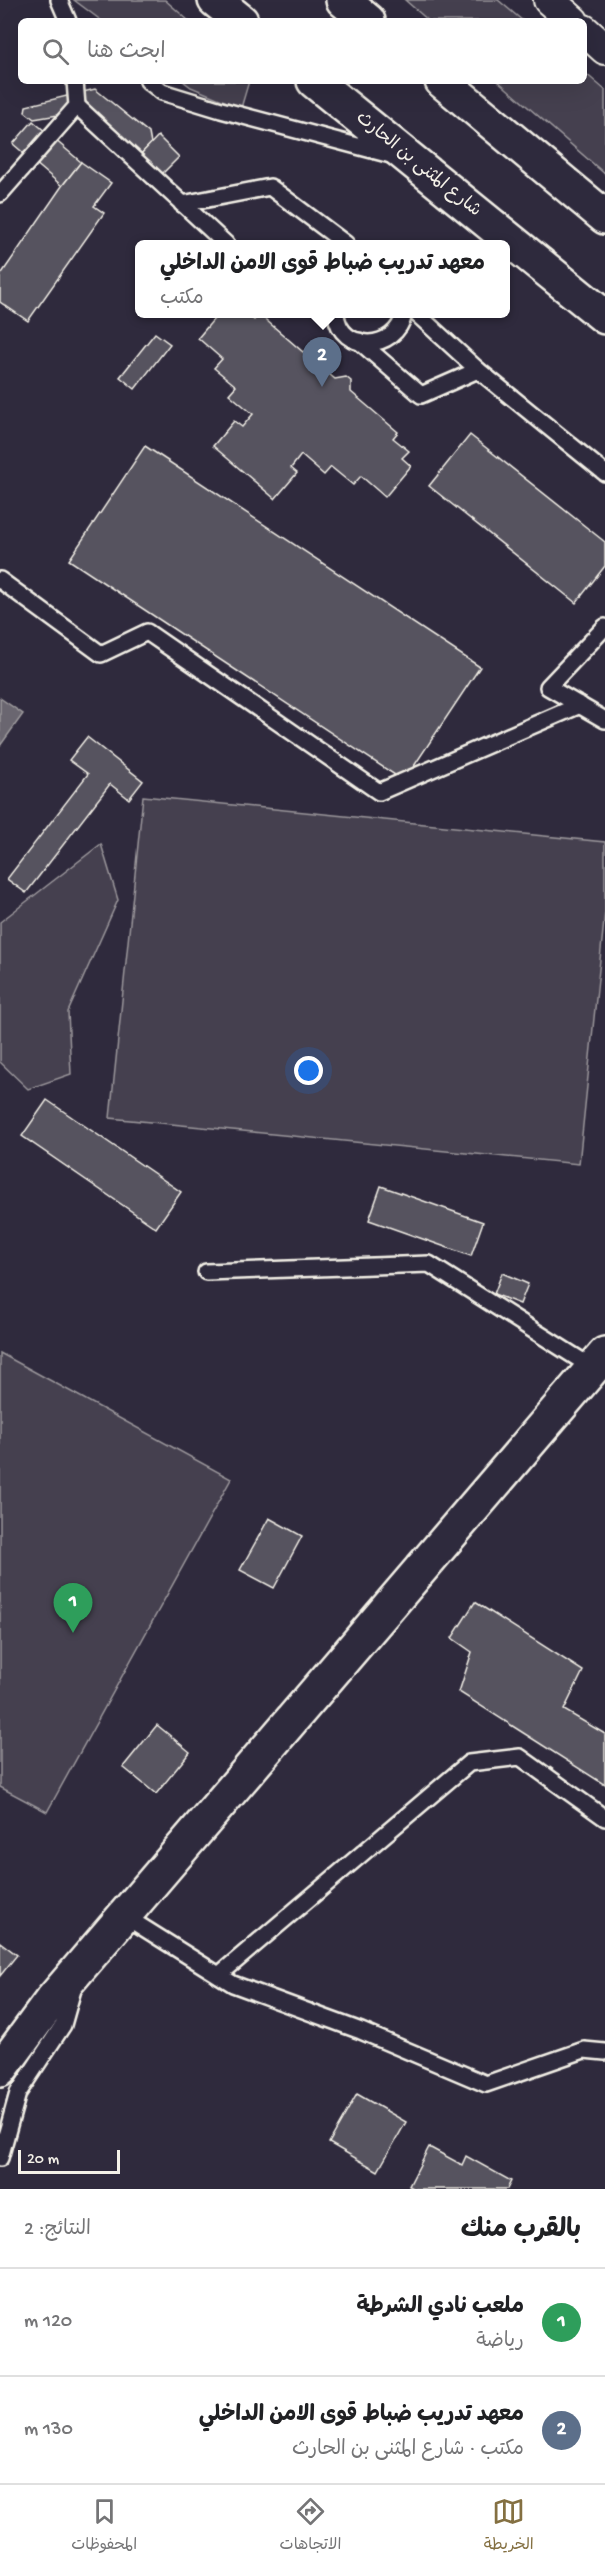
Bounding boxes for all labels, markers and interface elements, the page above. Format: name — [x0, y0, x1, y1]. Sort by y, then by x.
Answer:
search box — [18, 18, 587, 84]
icon: search — [39, 35, 72, 68]
text: ابحث هنا — [87, 40, 166, 66]
street label: شارع المثنى بن الحارث — [351, 108, 485, 222]
popup — [135, 240, 510, 318]
text: معهد تدريب ضباط قوى الامن الداخلي — [160, 252, 485, 278]
text: مكتب — [160, 288, 204, 311]
pin: 2 — [302, 338, 342, 387]
your location — [294, 1056, 323, 1085]
pin: 1 — [54, 1584, 92, 1633]
scale bar — [18, 2147, 120, 2174]
text: 20 m — [27, 2151, 59, 2170]
text: بالقرب منك — [461, 2216, 581, 2247]
text: النتائج: 2 — [24, 2219, 91, 2242]
text: ملعب نادي الشرطة — [356, 2295, 524, 2321]
text: 120 m — [24, 2311, 72, 2334]
text: 1 — [557, 2311, 566, 2334]
text: رياضة — [476, 2331, 524, 2354]
text: معهد تدريب ضباط قوى الامن الداخلي — [199, 2403, 524, 2429]
text: 130 m — [24, 2419, 73, 2442]
text: 2 — [557, 2419, 566, 2442]
text: مكتب · شارع المثنى بن الحارث — [292, 2439, 524, 2462]
tab: المحفوظات — [71, 2495, 137, 2558]
tab: الاتجاهات — [280, 2495, 341, 2558]
tab: الخريطة — [484, 2495, 534, 2558]

